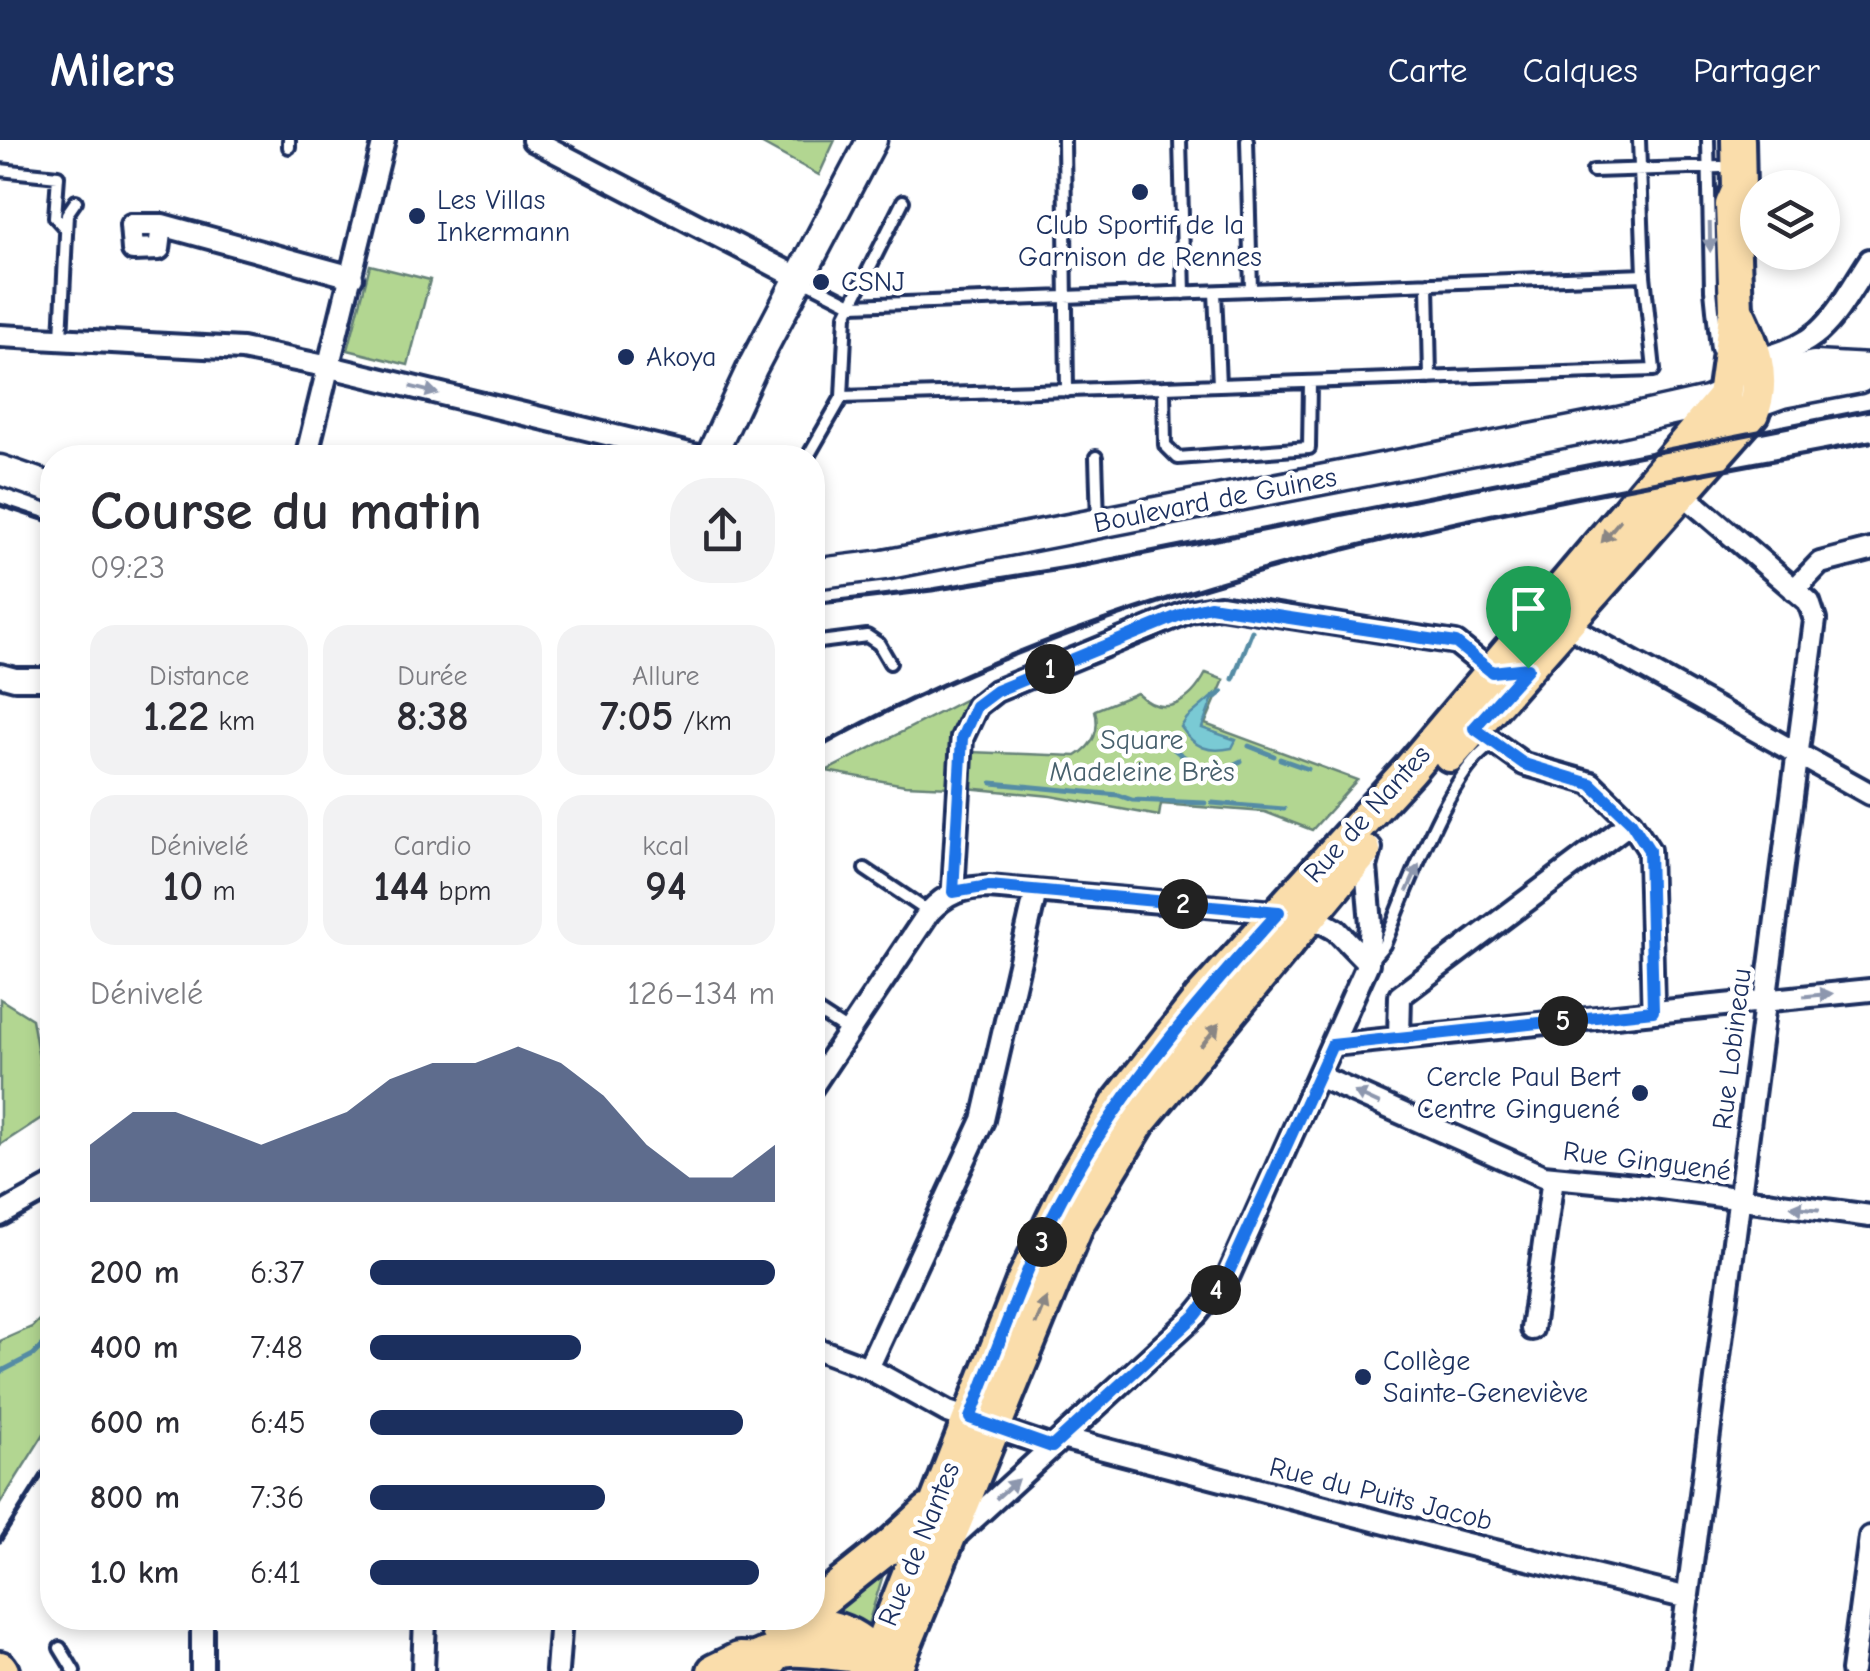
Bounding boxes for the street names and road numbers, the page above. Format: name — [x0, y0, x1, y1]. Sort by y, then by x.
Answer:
street label: Boulevard de Guines — [1091, 461, 1339, 539]
street label: Rue de Nantes — [1297, 739, 1437, 889]
street label: Rue Lobineau — [1706, 966, 1758, 1132]
street label: Rue Ginguené — [1561, 1135, 1733, 1187]
street label: Rue du Puits Jacob — [1266, 1451, 1496, 1537]
street label: Rue de Nantes — [872, 1457, 966, 1631]

